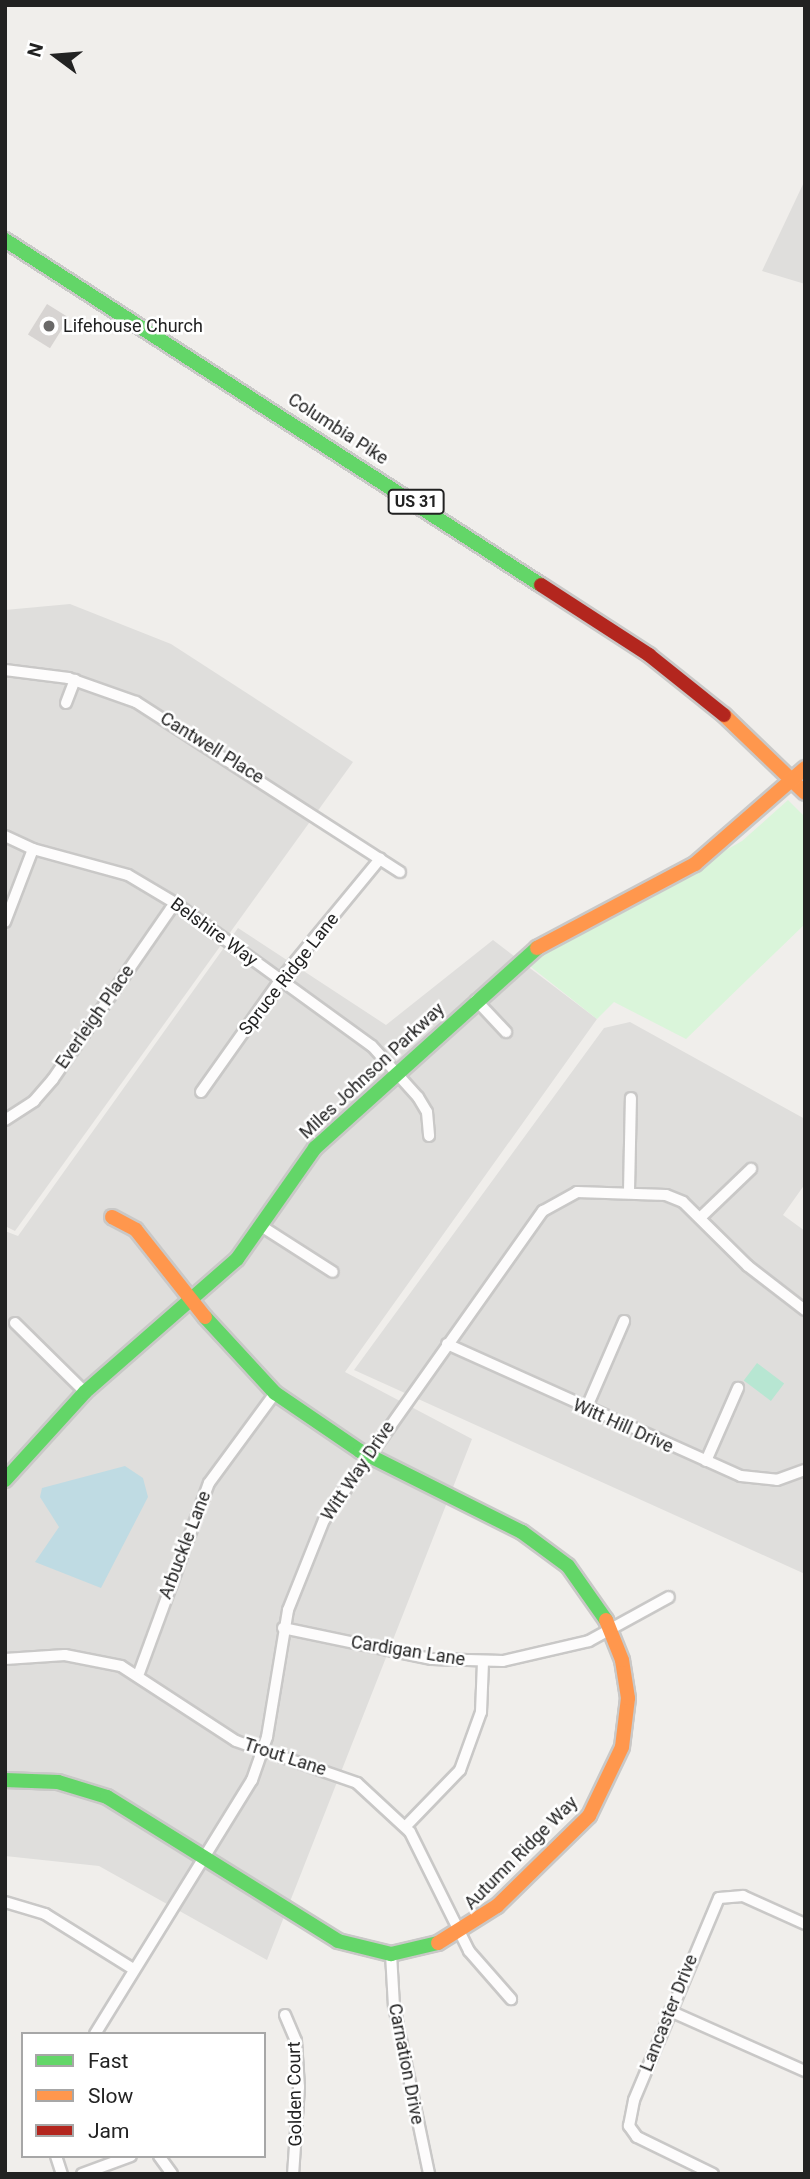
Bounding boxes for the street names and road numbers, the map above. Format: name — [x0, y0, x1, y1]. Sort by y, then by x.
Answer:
street label: Columbia Pike — [284, 389, 392, 469]
road number: US 31 — [386, 489, 446, 514]
street label: Cantwell Place — [156, 708, 268, 788]
street label: Belshire Way — [166, 893, 262, 971]
street label: Spruce Ridge Lane — [235, 909, 343, 1039]
street label: Everleigh Place — [51, 961, 139, 1073]
street label: Miles Johnson Parkway — [295, 998, 449, 1144]
street label: Witt Hill Drive — [570, 1394, 676, 1458]
street label: Witt Way Drive — [317, 1417, 399, 1525]
street label: Arbuckle Lane — [155, 1488, 215, 1602]
street label: Cardigan Lane — [349, 1631, 467, 1671]
street label: Trout Lane — [241, 1734, 329, 1780]
street label: Autumn Ridge Way — [460, 1792, 582, 1914]
street label: Lancaster Drive — [636, 1951, 702, 2075]
street label: Carnation Drive — [384, 2002, 428, 2126]
street label: Golden Court — [283, 2041, 307, 2147]

